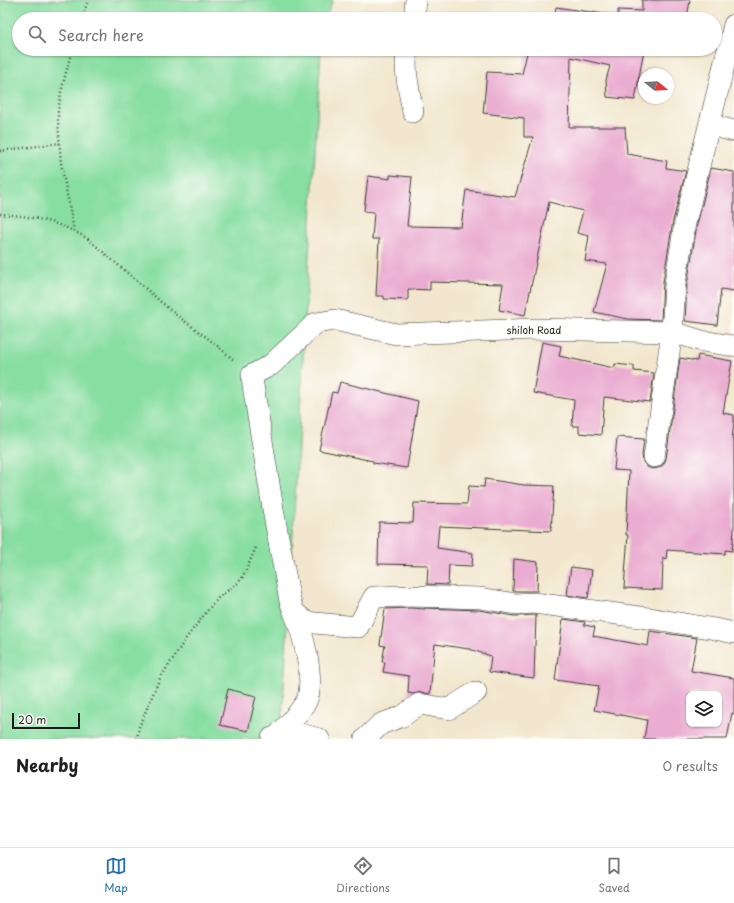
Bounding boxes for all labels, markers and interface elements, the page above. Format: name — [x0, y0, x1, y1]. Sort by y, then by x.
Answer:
search box — [12, 12, 722, 56]
icon: search — [26, 23, 48, 45]
text: Search here — [58, 23, 144, 46]
north arrow — [638, 68, 674, 104]
street label: shiloh Road — [507, 322, 561, 337]
map controls — [686, 691, 722, 727]
button: layers — [686, 691, 722, 727]
scale bar — [12, 711, 80, 730]
text: 20 m — [18, 711, 46, 728]
text: Nearby — [16, 752, 78, 778]
text: 0 results — [663, 756, 718, 775]
tab: Map — [104, 855, 128, 896]
tab: Directions — [336, 855, 390, 896]
tab: Saved — [598, 855, 630, 896]

